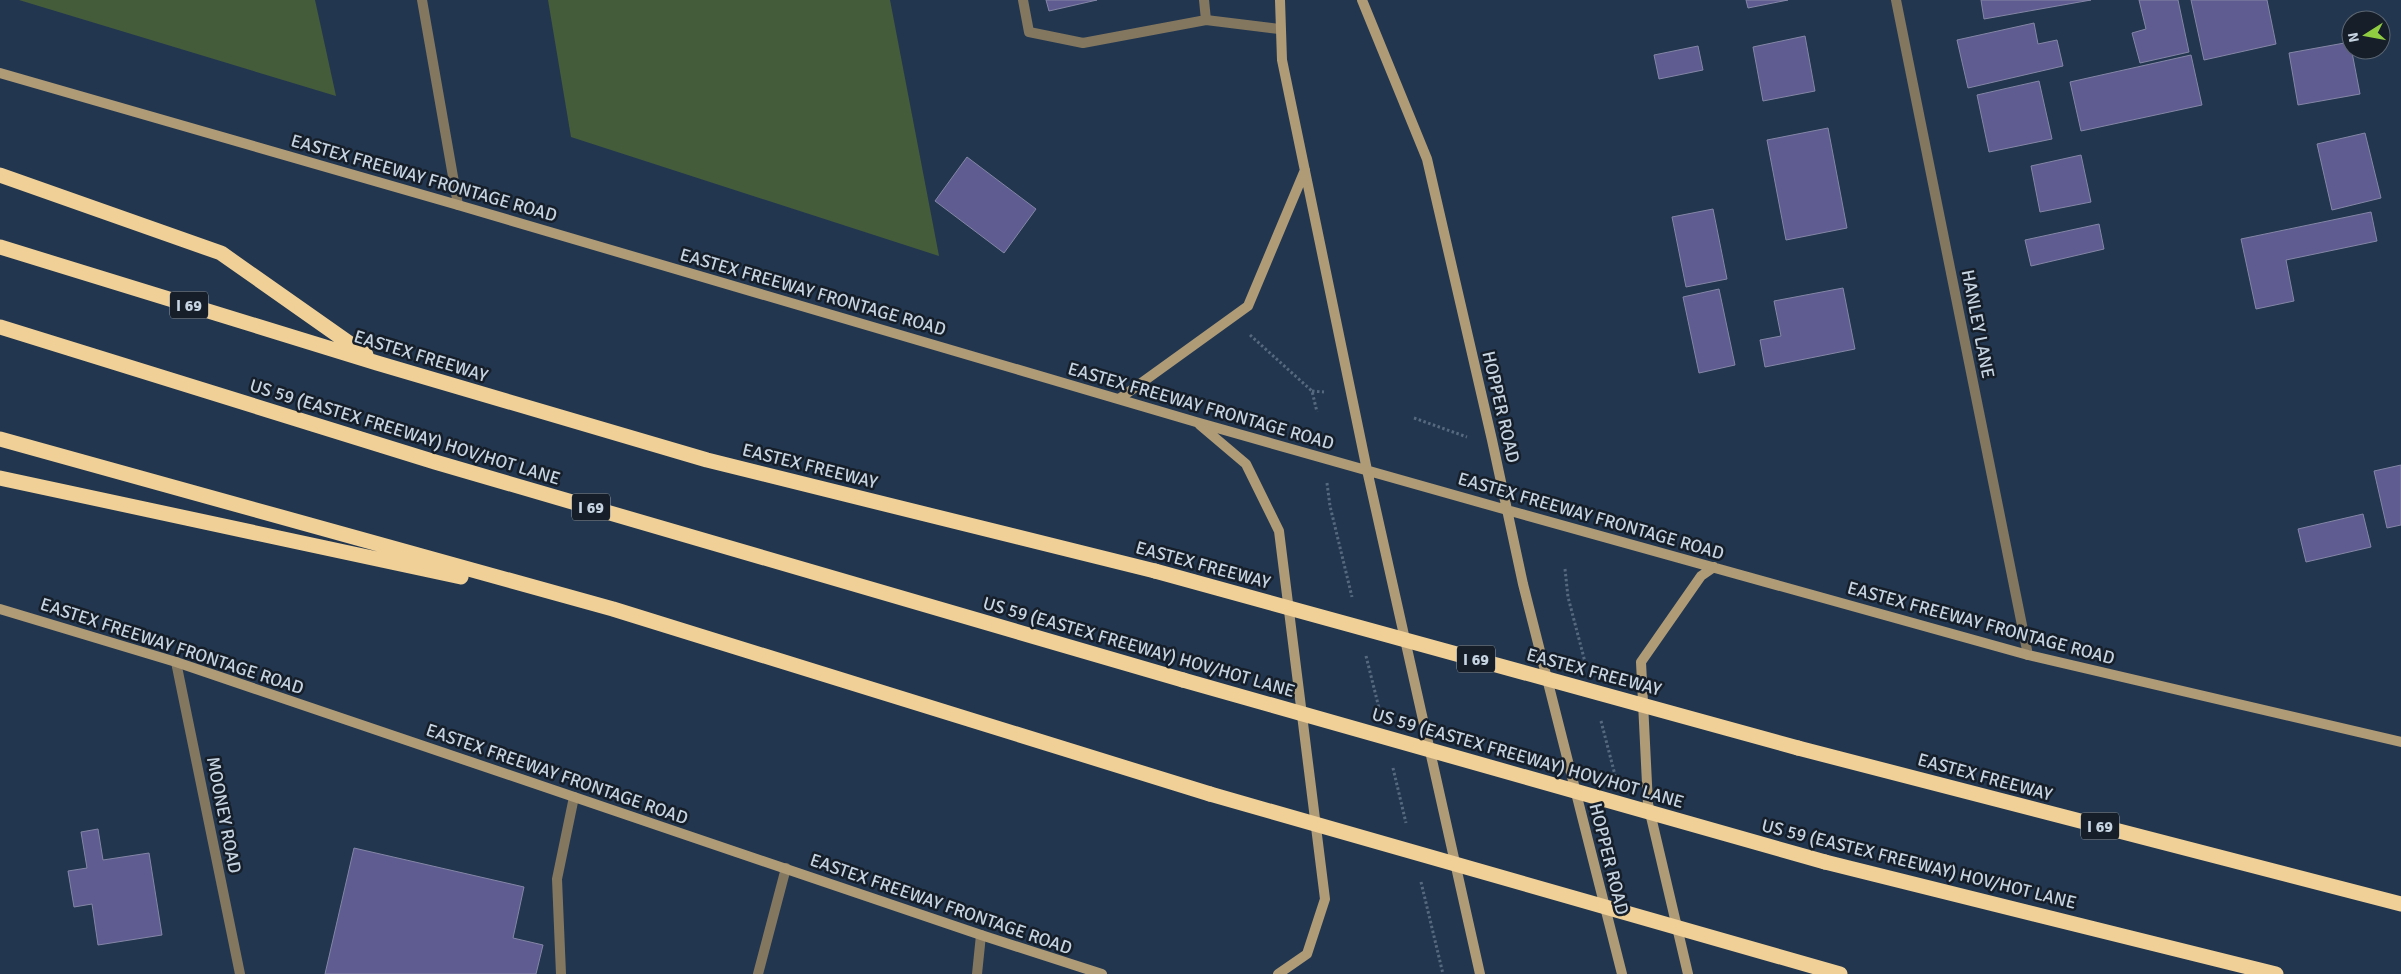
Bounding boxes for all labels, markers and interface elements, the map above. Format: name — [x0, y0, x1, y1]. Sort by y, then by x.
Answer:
north arrow — [2341, 10, 2391, 60]
text: N — [2344, 31, 2363, 44]
street label: EASTEX FREEWAY FRONTAGE ROAD — [288, 129, 560, 227]
street label: EASTEX FREEWAY FRONTAGE ROAD — [677, 243, 949, 341]
street label: HANLEY LANE — [1957, 268, 1999, 380]
road number: I 69 — [170, 292, 208, 318]
street label: EASTEX FREEWAY — [351, 325, 491, 387]
street label: HOPPER ROAD — [1477, 349, 1525, 465]
street label: EASTEX FREEWAY FRONTAGE ROAD — [1065, 357, 1337, 455]
street label: US 59 (EASTEX FREEWAY) HOV/HOT LANE — [247, 374, 563, 490]
street label: EASTEX FREEWAY — [740, 439, 880, 493]
street label: EASTEX FREEWAY FRONTAGE ROAD — [1455, 467, 1727, 565]
road number: I 69 — [572, 494, 610, 520]
street label: EASTEX FREEWAY — [1133, 536, 1273, 594]
street label: EASTEX FREEWAY FRONTAGE ROAD — [1845, 577, 2117, 669]
street label: US 59 (EASTEX FREEWAY) HOV/HOT LANE — [980, 592, 1298, 702]
street label: EASTEX FREEWAY FRONTAGE ROAD — [37, 593, 307, 699]
street label: EASTEX FREEWAY — [1524, 643, 1664, 701]
road number: I 69 — [1457, 646, 1495, 672]
street label: US 59 (EASTEX FREEWAY) HOV/HOT LANE — [1369, 703, 1687, 813]
street label: EASTEX FREEWAY FRONTAGE ROAD — [423, 719, 691, 829]
street label: EASTEX FREEWAY — [1915, 748, 2055, 806]
street label: MOONEY ROAD — [202, 755, 246, 875]
street label: HOPPER ROAD — [1585, 801, 1633, 917]
road number: I 69 — [2081, 812, 2119, 839]
street label: US 59 (EASTEX FREEWAY) HOV/HOT LANE — [1759, 814, 2079, 914]
street label: EASTEX FREEWAY FRONTAGE ROAD — [807, 849, 1075, 959]

